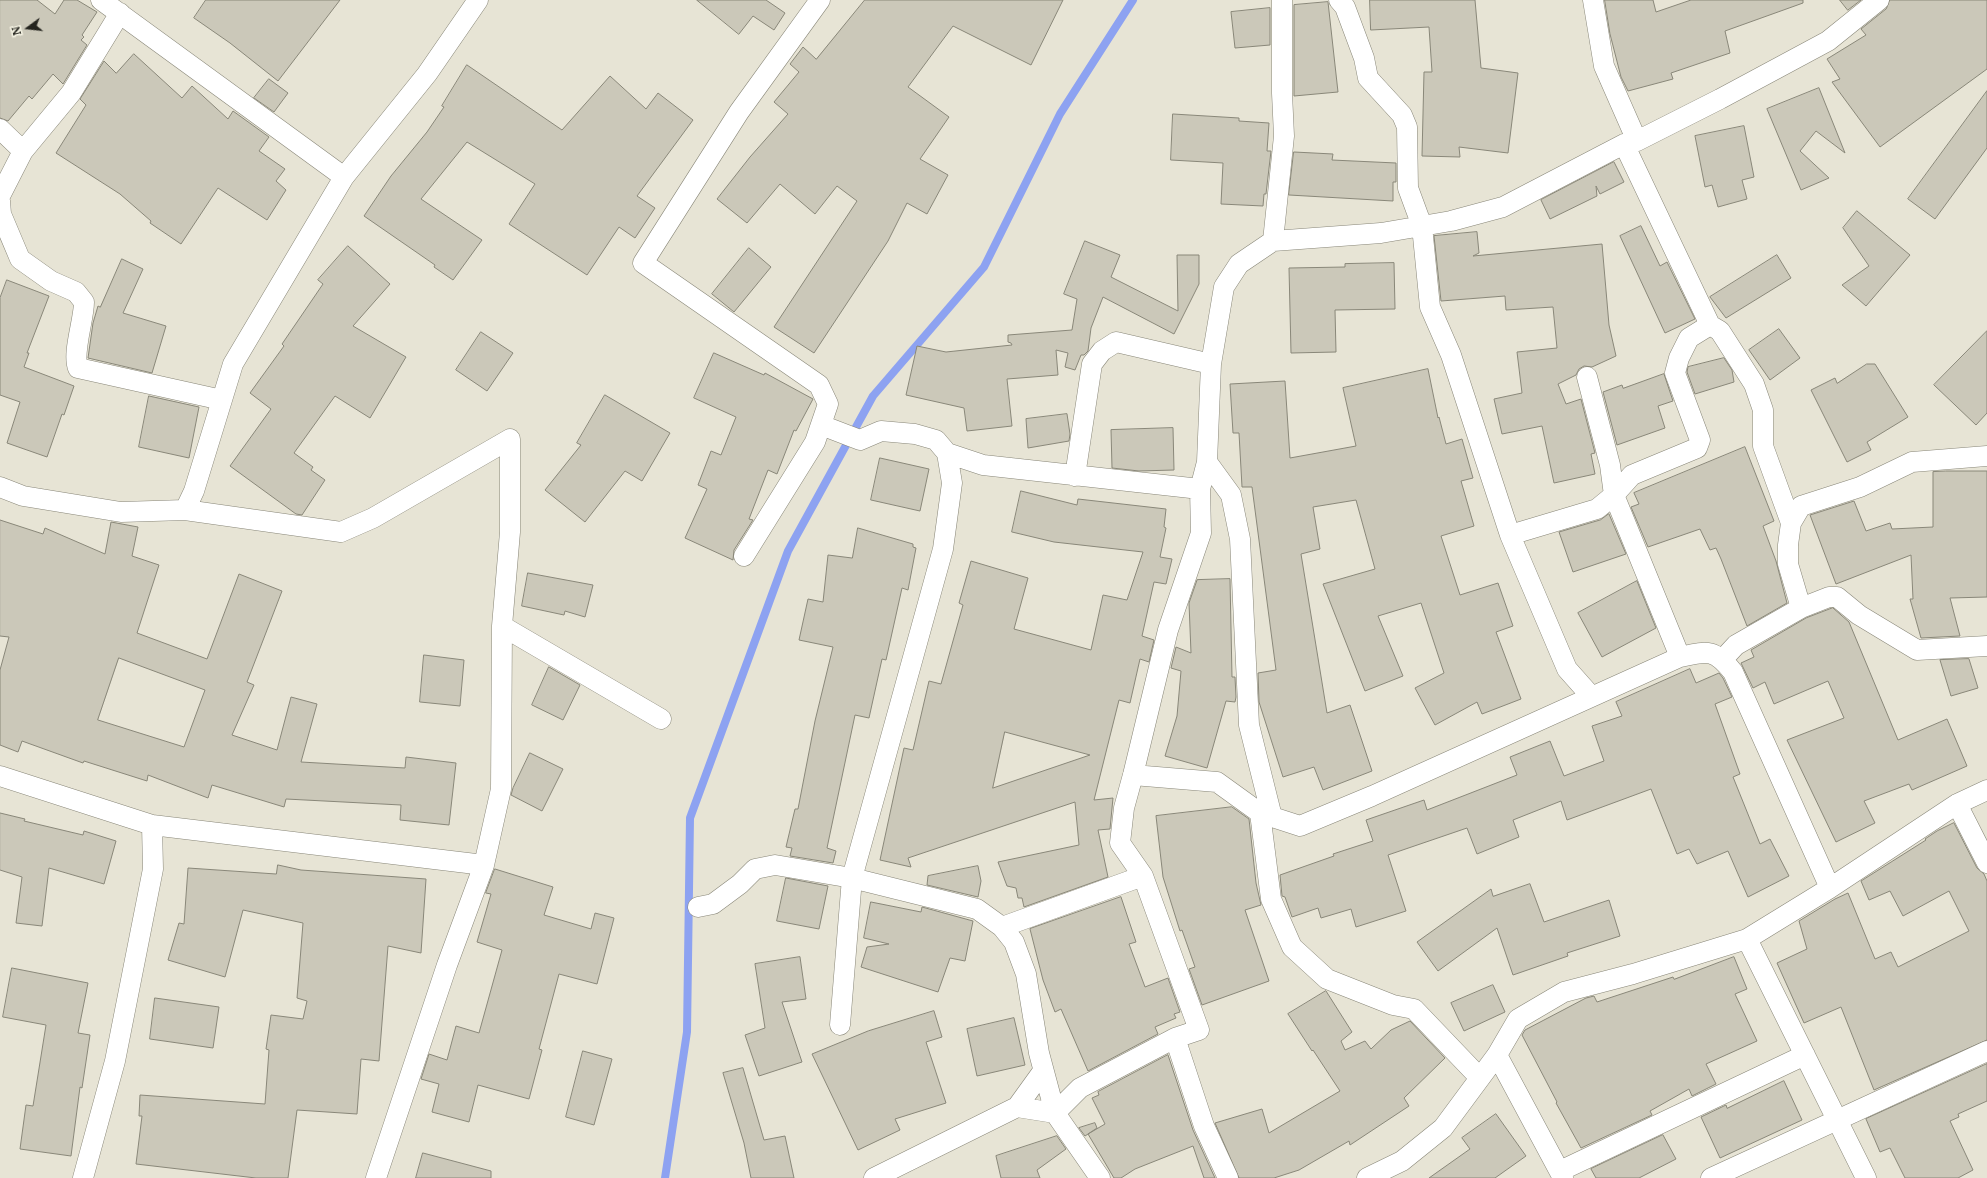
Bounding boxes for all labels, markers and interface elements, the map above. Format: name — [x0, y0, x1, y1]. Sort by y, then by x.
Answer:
north arrow — [8, 8, 48, 48]
text: N — [9, 25, 24, 37]

